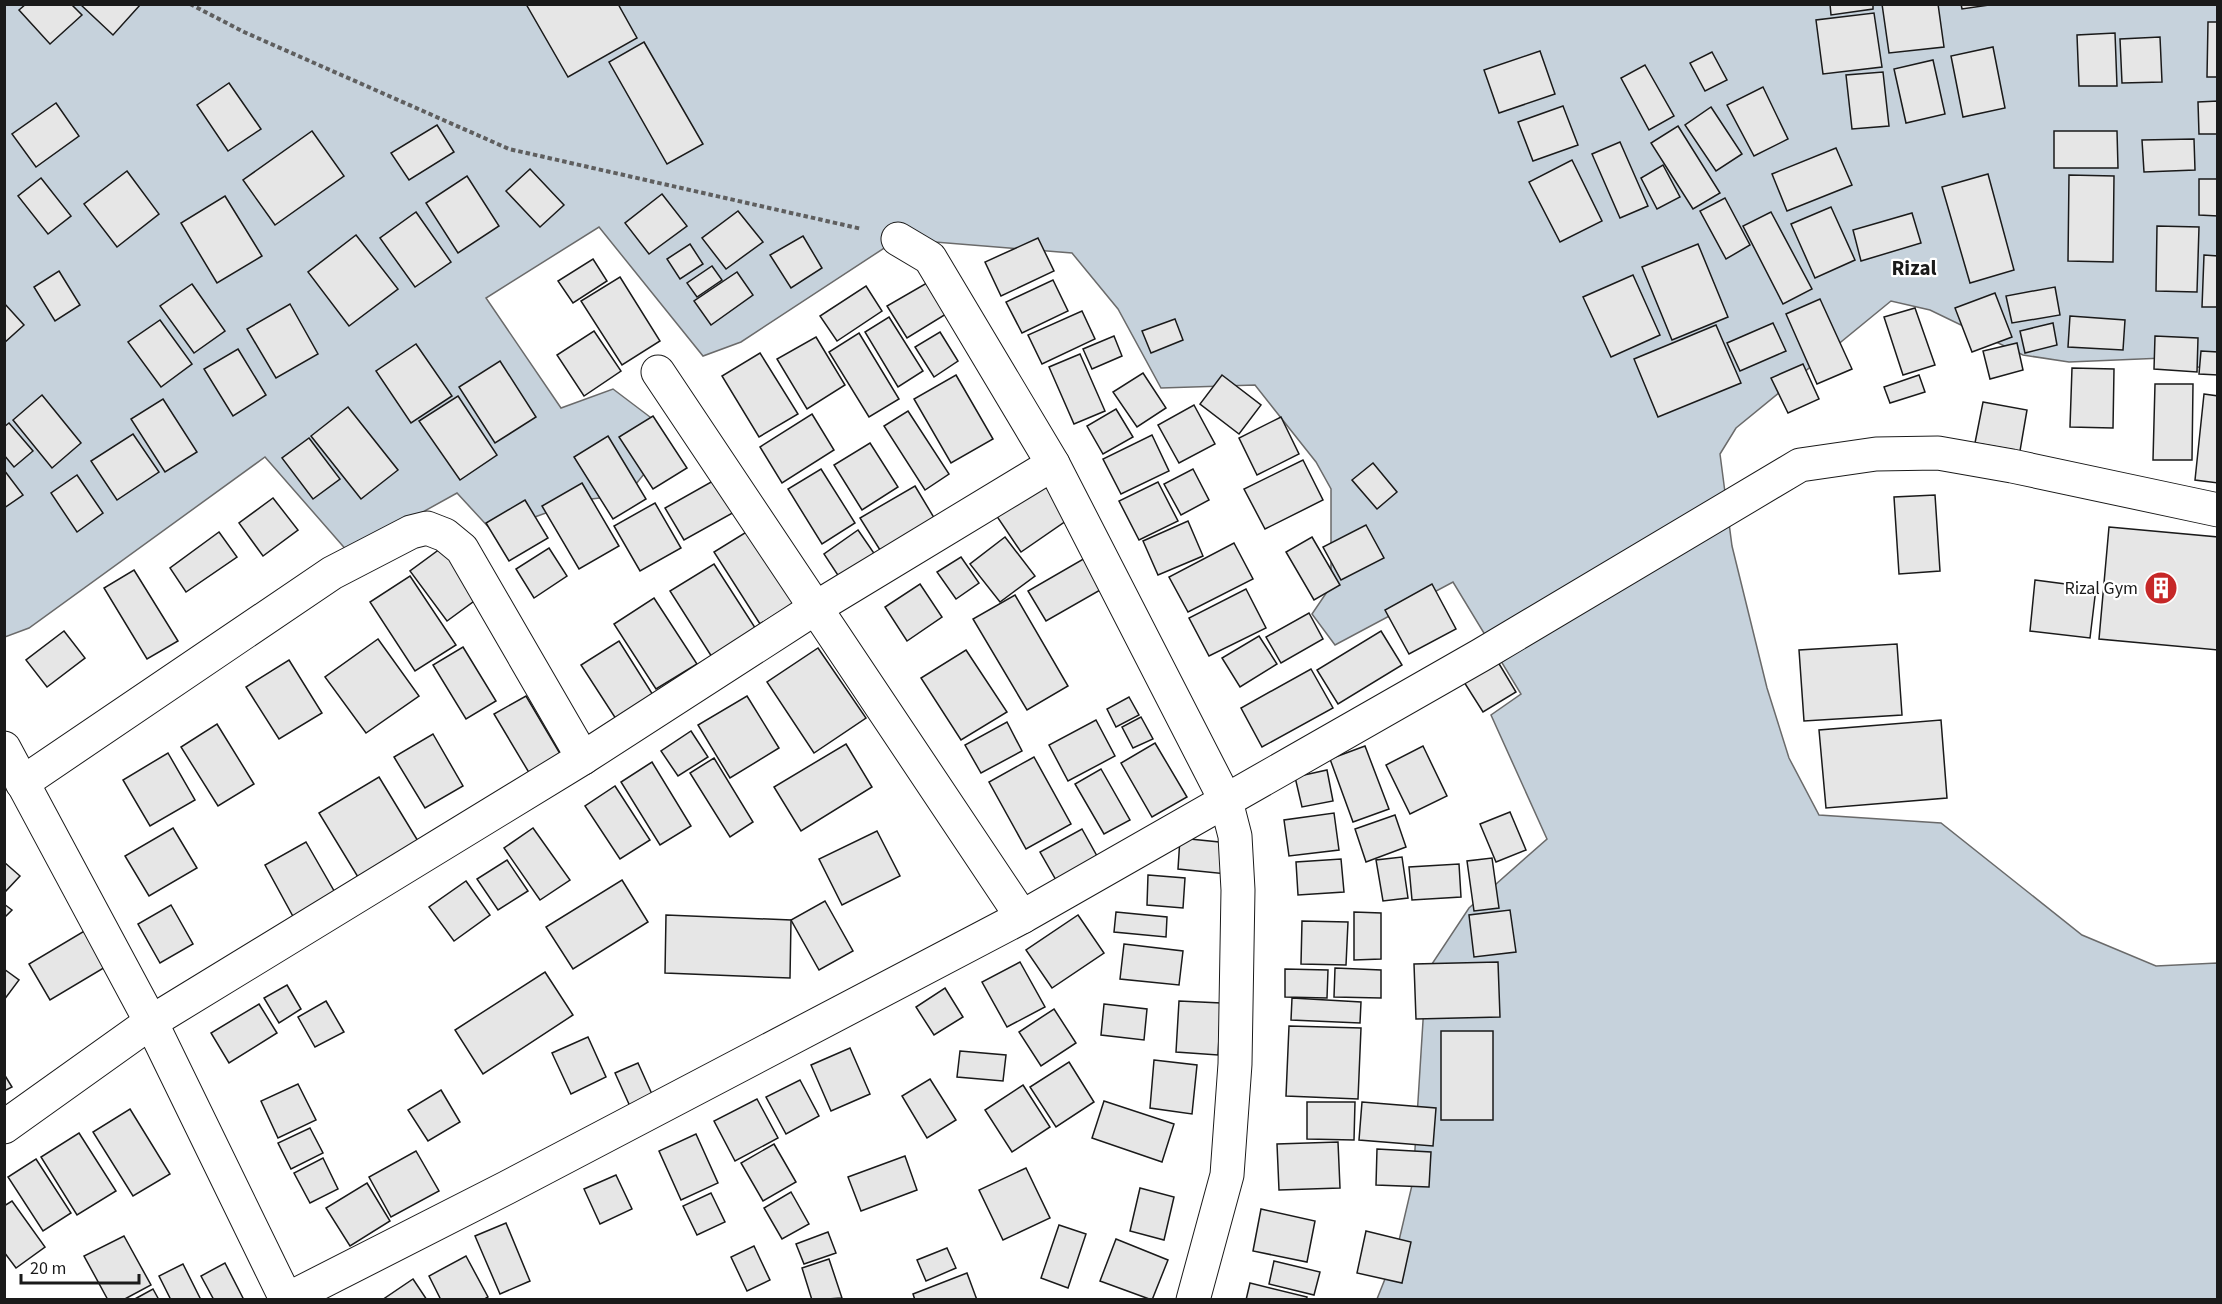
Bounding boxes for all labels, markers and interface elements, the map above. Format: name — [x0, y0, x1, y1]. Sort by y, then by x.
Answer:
district label: Rizal — [1891, 253, 1937, 283]
building icon: Rizal Gym — [2143, 570, 2179, 606]
place label: Rizal Gym — [2064, 576, 2138, 601]
scale bar — [21, 1247, 140, 1285]
text: 20 m — [30, 1256, 66, 1281]

